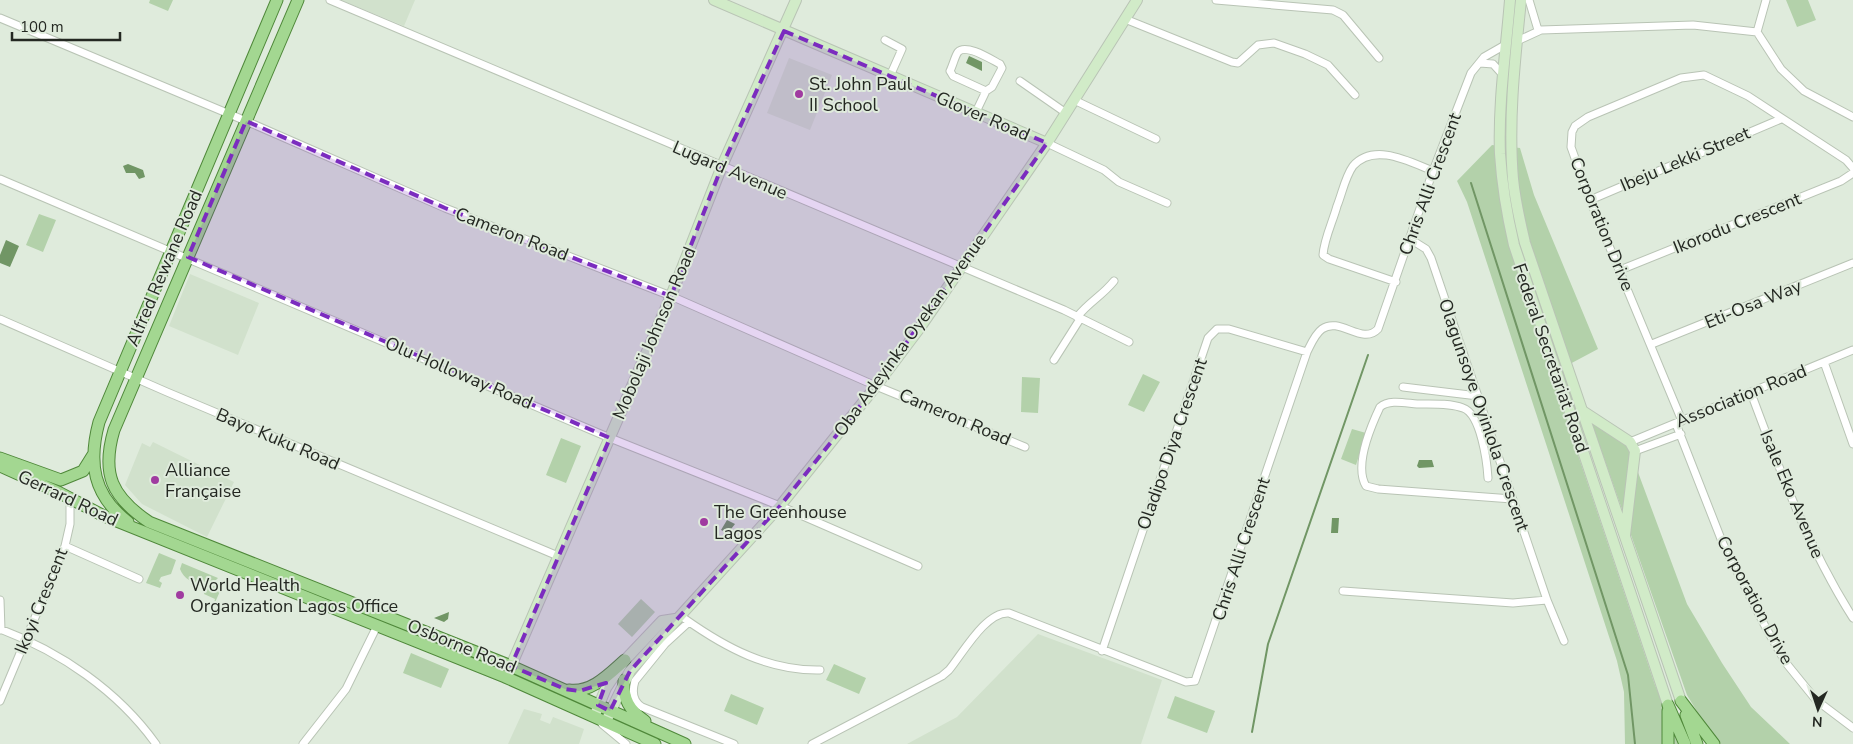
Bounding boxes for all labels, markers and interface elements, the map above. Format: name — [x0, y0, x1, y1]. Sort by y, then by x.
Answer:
scale bar — [12, 10, 120, 42]
text: 100 m — [20, 17, 64, 37]
place label: St. John Paul II School — [809, 72, 913, 117]
street label: Glover Road — [932, 85, 1034, 147]
marker: St. John Paul II School — [793, 88, 805, 100]
street label: Chris Alli Crescent — [1393, 109, 1467, 258]
street label: Ibeju Lekki Street — [1616, 121, 1754, 197]
street label: Lugard Avenue — [669, 135, 791, 205]
street label: Corporation Drive — [1564, 154, 1640, 294]
street label: Alfred Rewane Road — [120, 186, 208, 350]
street label: Ikorodu Crescent — [1670, 186, 1805, 260]
street label: Cameron Road — [452, 201, 572, 267]
street label: Oba Adeyinka Oyekan Avenue — [828, 229, 992, 441]
street label: Mobolaji Johnson Road — [607, 243, 701, 423]
street label: Federal Secretariat Road — [1507, 260, 1595, 456]
street label: Eti-Osa Way — [1701, 273, 1806, 334]
street label: Olagunsoye Oyinlola Crescent — [1433, 295, 1535, 535]
street label: Olu Holloway Road — [382, 331, 536, 415]
street label: Oladipo Diya Crescent — [1131, 354, 1213, 533]
street label: Association Road — [1672, 359, 1810, 433]
street label: Cameron Road — [895, 383, 1015, 451]
street label: Bayo Kuku Road — [212, 402, 344, 476]
street label: Isale Eko Avenue — [1754, 426, 1830, 562]
place label: Alliance Française — [165, 458, 241, 503]
street label: Gerrard Road — [14, 464, 122, 532]
street label: Chris Alli Crescent — [1206, 473, 1276, 624]
marker: Alliance Française — [149, 474, 161, 486]
place label: The Greenhouse Lagos — [714, 500, 847, 545]
marker: The Greenhouse Lagos — [698, 516, 710, 528]
street label: Corporation Drive — [1711, 532, 1799, 668]
street label: Ikoyi Crescent — [9, 544, 73, 658]
place label: World Health Organization Lagos Office — [190, 573, 398, 618]
marker: World Health Organization Lagos Office — [174, 589, 186, 601]
street label: Osborne Road — [404, 613, 520, 679]
north arrow — [1793, 684, 1843, 734]
text: N — [1812, 712, 1823, 731]

